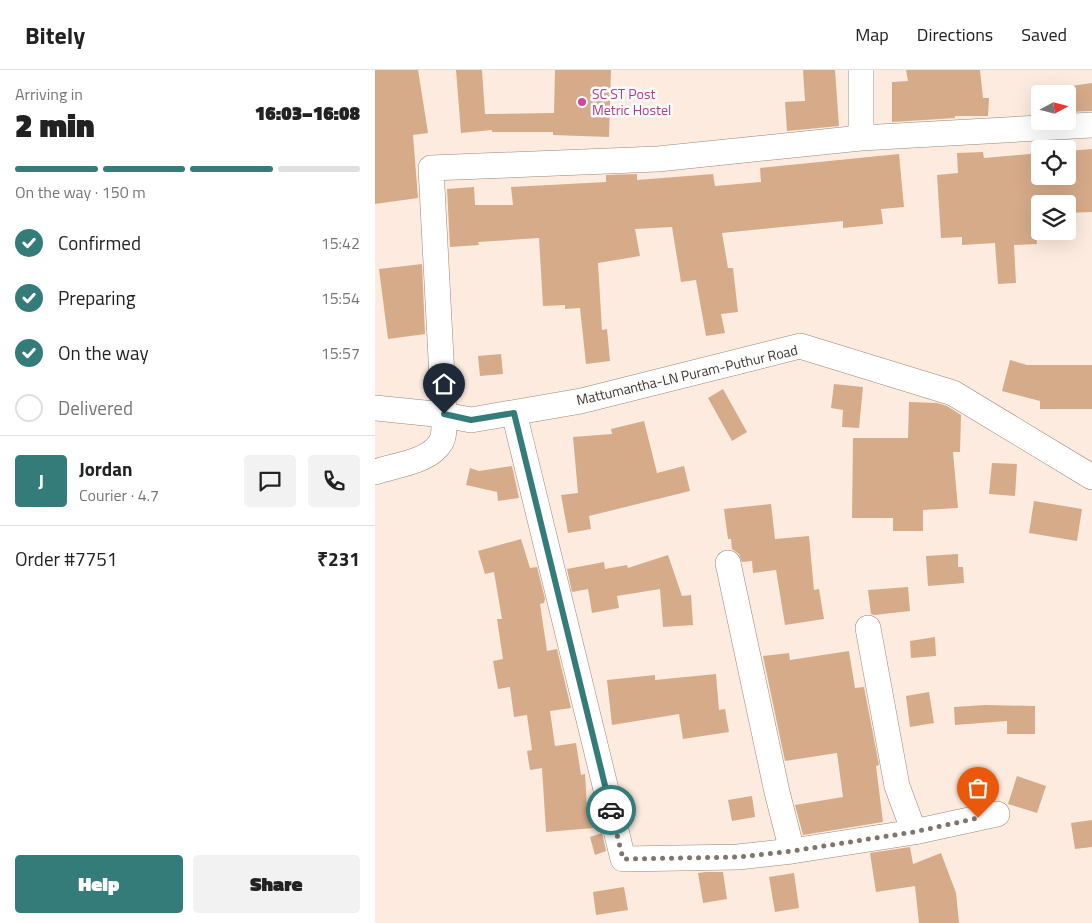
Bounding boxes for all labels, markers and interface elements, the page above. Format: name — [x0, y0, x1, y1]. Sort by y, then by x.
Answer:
text: Bitely — [25, 17, 85, 53]
text: Map — [855, 21, 889, 48]
text: Directions — [917, 21, 993, 48]
text: Saved — [1021, 21, 1067, 48]
text: Arriving in — [15, 82, 83, 106]
place label: SC ST Post Metric Hostel — [592, 83, 671, 120]
north arrow — [1031, 85, 1076, 130]
map controls — [1031, 85, 1076, 240]
marker: SC ST Post Metric Hostel — [576, 96, 588, 108]
text: 16:03–16:08 — [255, 98, 360, 127]
text: 2 min — [15, 101, 95, 149]
button: locate — [1031, 140, 1076, 185]
text: On the way · 150 m — [15, 180, 146, 204]
button: layers — [1031, 195, 1076, 240]
text: Confirmed — [58, 228, 141, 257]
icon: check — [15, 229, 43, 257]
text: 15:42 — [321, 231, 360, 255]
text: Preparing — [58, 283, 135, 312]
icon: check — [15, 284, 43, 312]
text: 15:54 — [321, 286, 360, 310]
text: On the way — [58, 338, 149, 367]
icon: check — [15, 339, 43, 367]
street label: Mattumantha-LN Puram-Puthur Road — [574, 339, 800, 410]
text: 15:57 — [321, 341, 360, 365]
pin — [423, 363, 465, 414]
icon: home — [430, 370, 458, 398]
text: Delivered — [58, 393, 133, 422]
text: Jordan — [79, 454, 132, 483]
button: chat — [244, 455, 296, 507]
button: phone — [308, 455, 360, 507]
text: J — [38, 466, 44, 495]
text: Courier · 4.7 — [79, 483, 159, 507]
text: Order #7751 — [15, 544, 117, 573]
text: ₹231 — [317, 544, 360, 573]
pin — [957, 767, 999, 818]
icon: bag — [964, 774, 992, 802]
courier — [586, 785, 636, 835]
icon: car — [597, 796, 625, 824]
button: Help — [15, 855, 183, 913]
button: Share — [193, 855, 360, 913]

